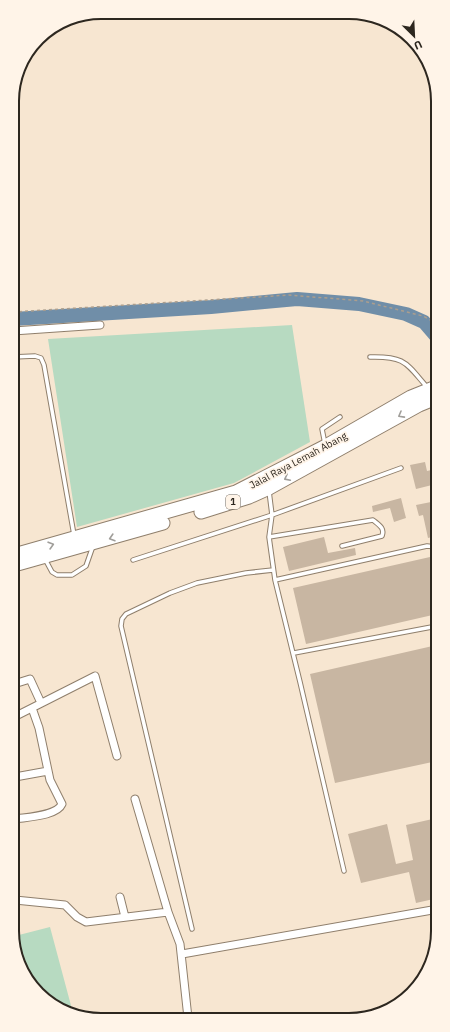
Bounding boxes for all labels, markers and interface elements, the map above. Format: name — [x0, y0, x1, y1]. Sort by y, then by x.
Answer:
north arrow — [394, 16, 434, 56]
text: U — [412, 37, 424, 53]
one-way arrow — [398, 410, 405, 417]
street label: Jalal Raya Lemah Abang — [247, 429, 350, 492]
one-way arrow — [284, 474, 292, 481]
road number: 1 — [226, 495, 240, 509]
one-way arrow — [108, 533, 115, 542]
one-way arrow — [48, 541, 55, 550]

